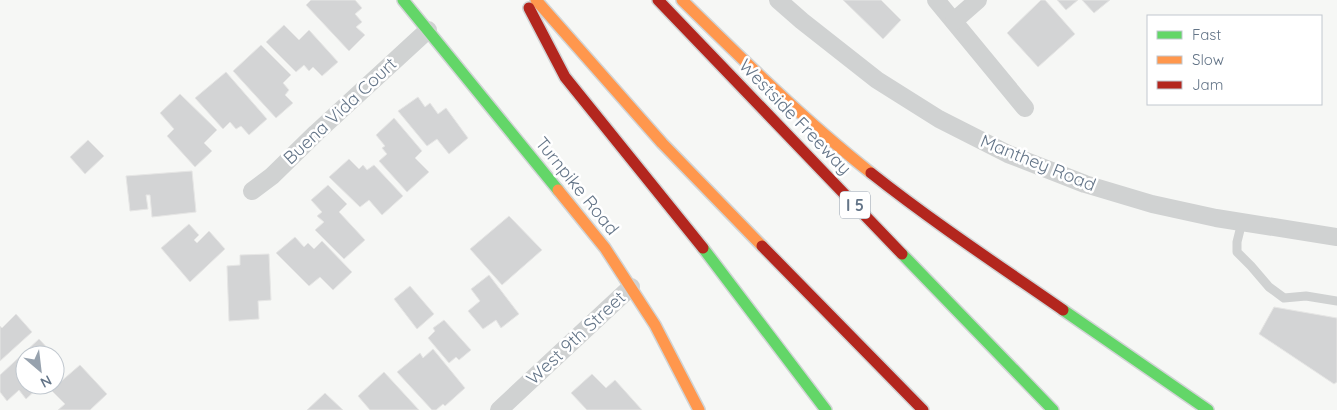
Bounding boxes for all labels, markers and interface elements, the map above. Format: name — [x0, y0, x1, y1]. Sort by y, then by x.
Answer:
legend — [1147, 15, 1322, 105]
text: Fast — [1192, 25, 1221, 44]
text: Slow — [1192, 50, 1224, 69]
street label: Buena Vida Court — [278, 52, 401, 169]
street label: Westside Freeway — [734, 54, 856, 179]
text: Jam — [1192, 75, 1223, 94]
street label: Manthey Road — [977, 129, 1099, 196]
street label: Turnpike Road — [531, 132, 624, 240]
road number: I 5 — [840, 192, 870, 218]
street label: West 9th Street — [521, 286, 630, 389]
north arrow — [15, 345, 65, 395]
text: N — [37, 371, 55, 392]

